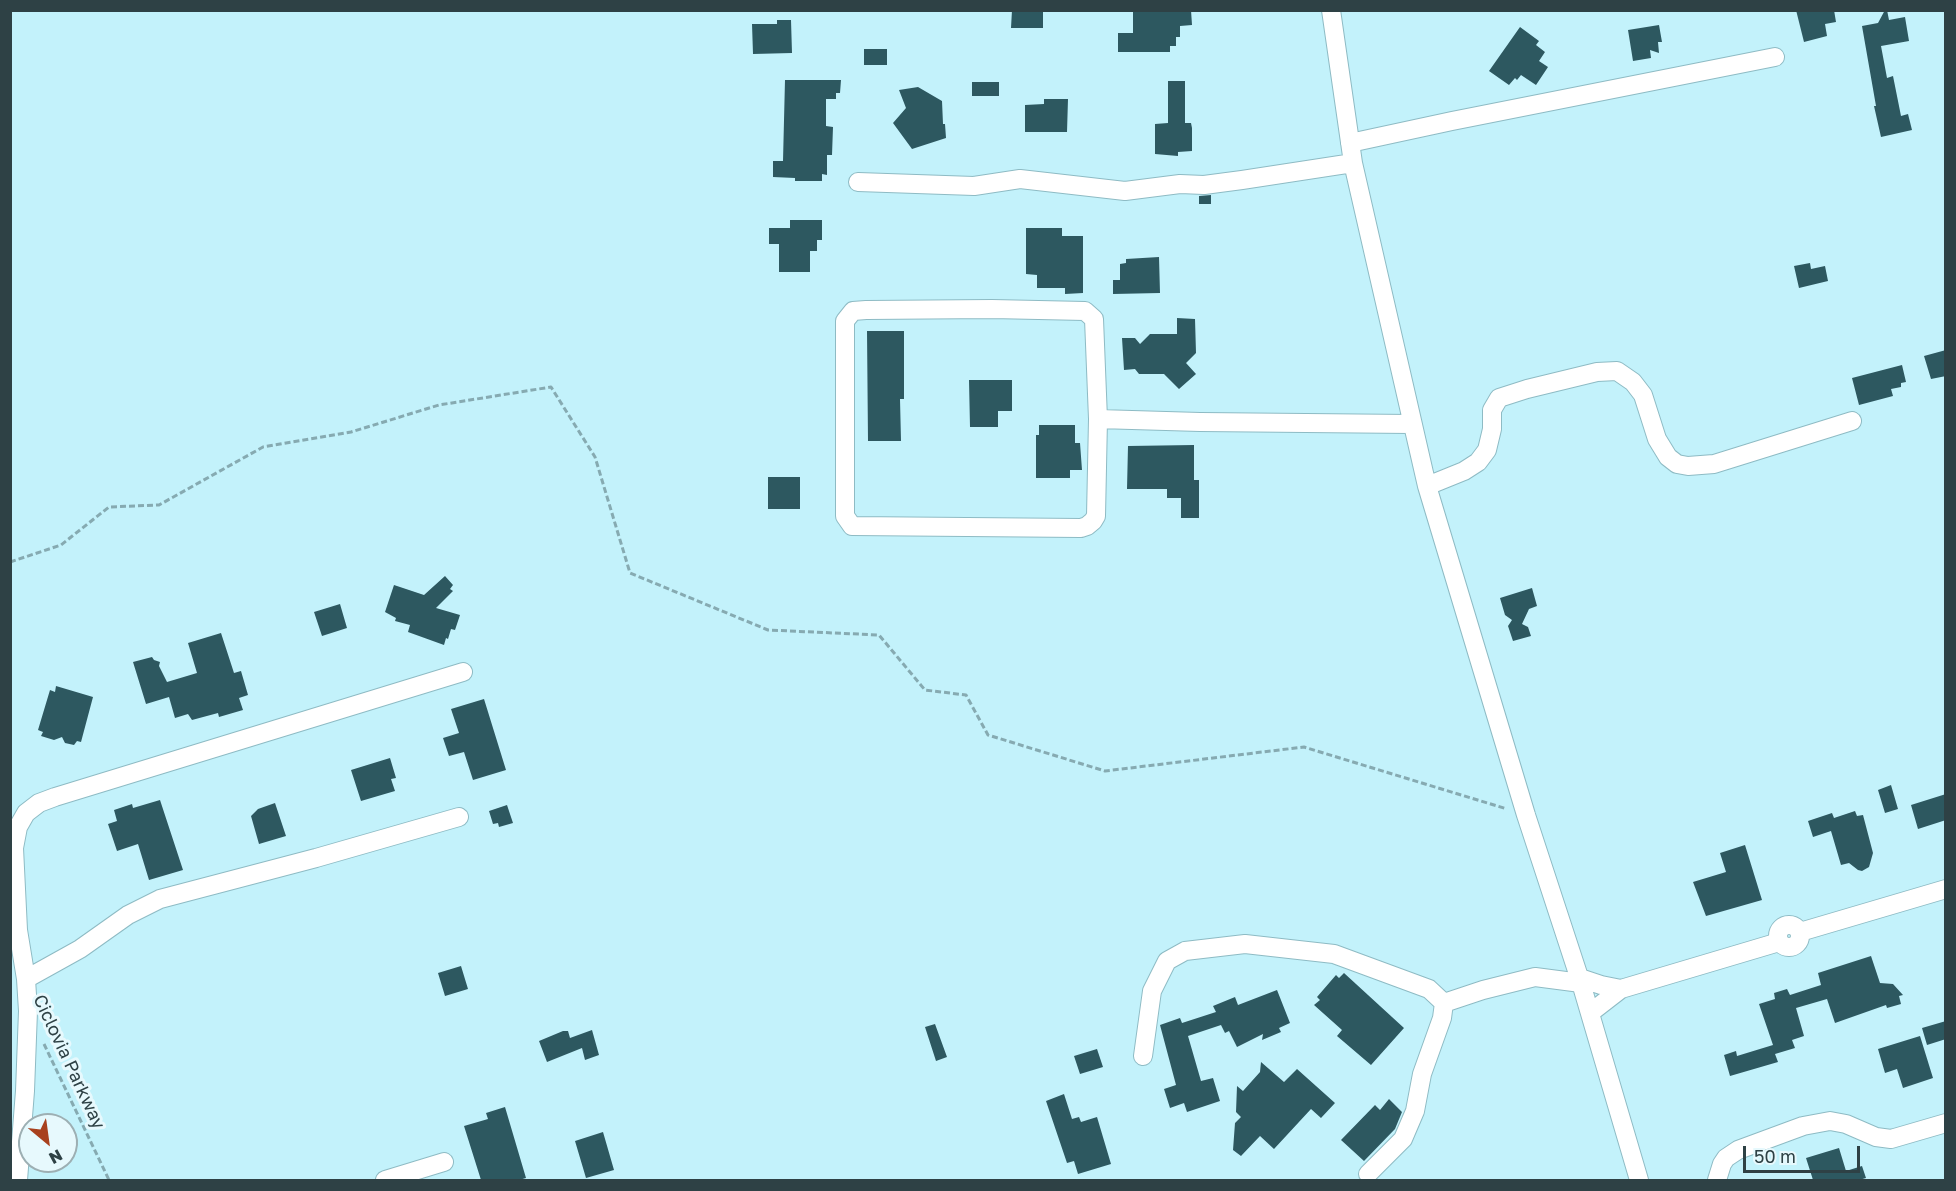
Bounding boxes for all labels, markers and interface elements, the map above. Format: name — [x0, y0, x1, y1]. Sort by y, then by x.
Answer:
street label: Ciclovia Parkway — [28, 991, 110, 1133]
north arrow — [18, 1113, 78, 1173]
scale bar — [1746, 1134, 1863, 1172]
text: N — [46, 1145, 66, 1169]
text: 50 m — [1754, 1145, 1796, 1167]

